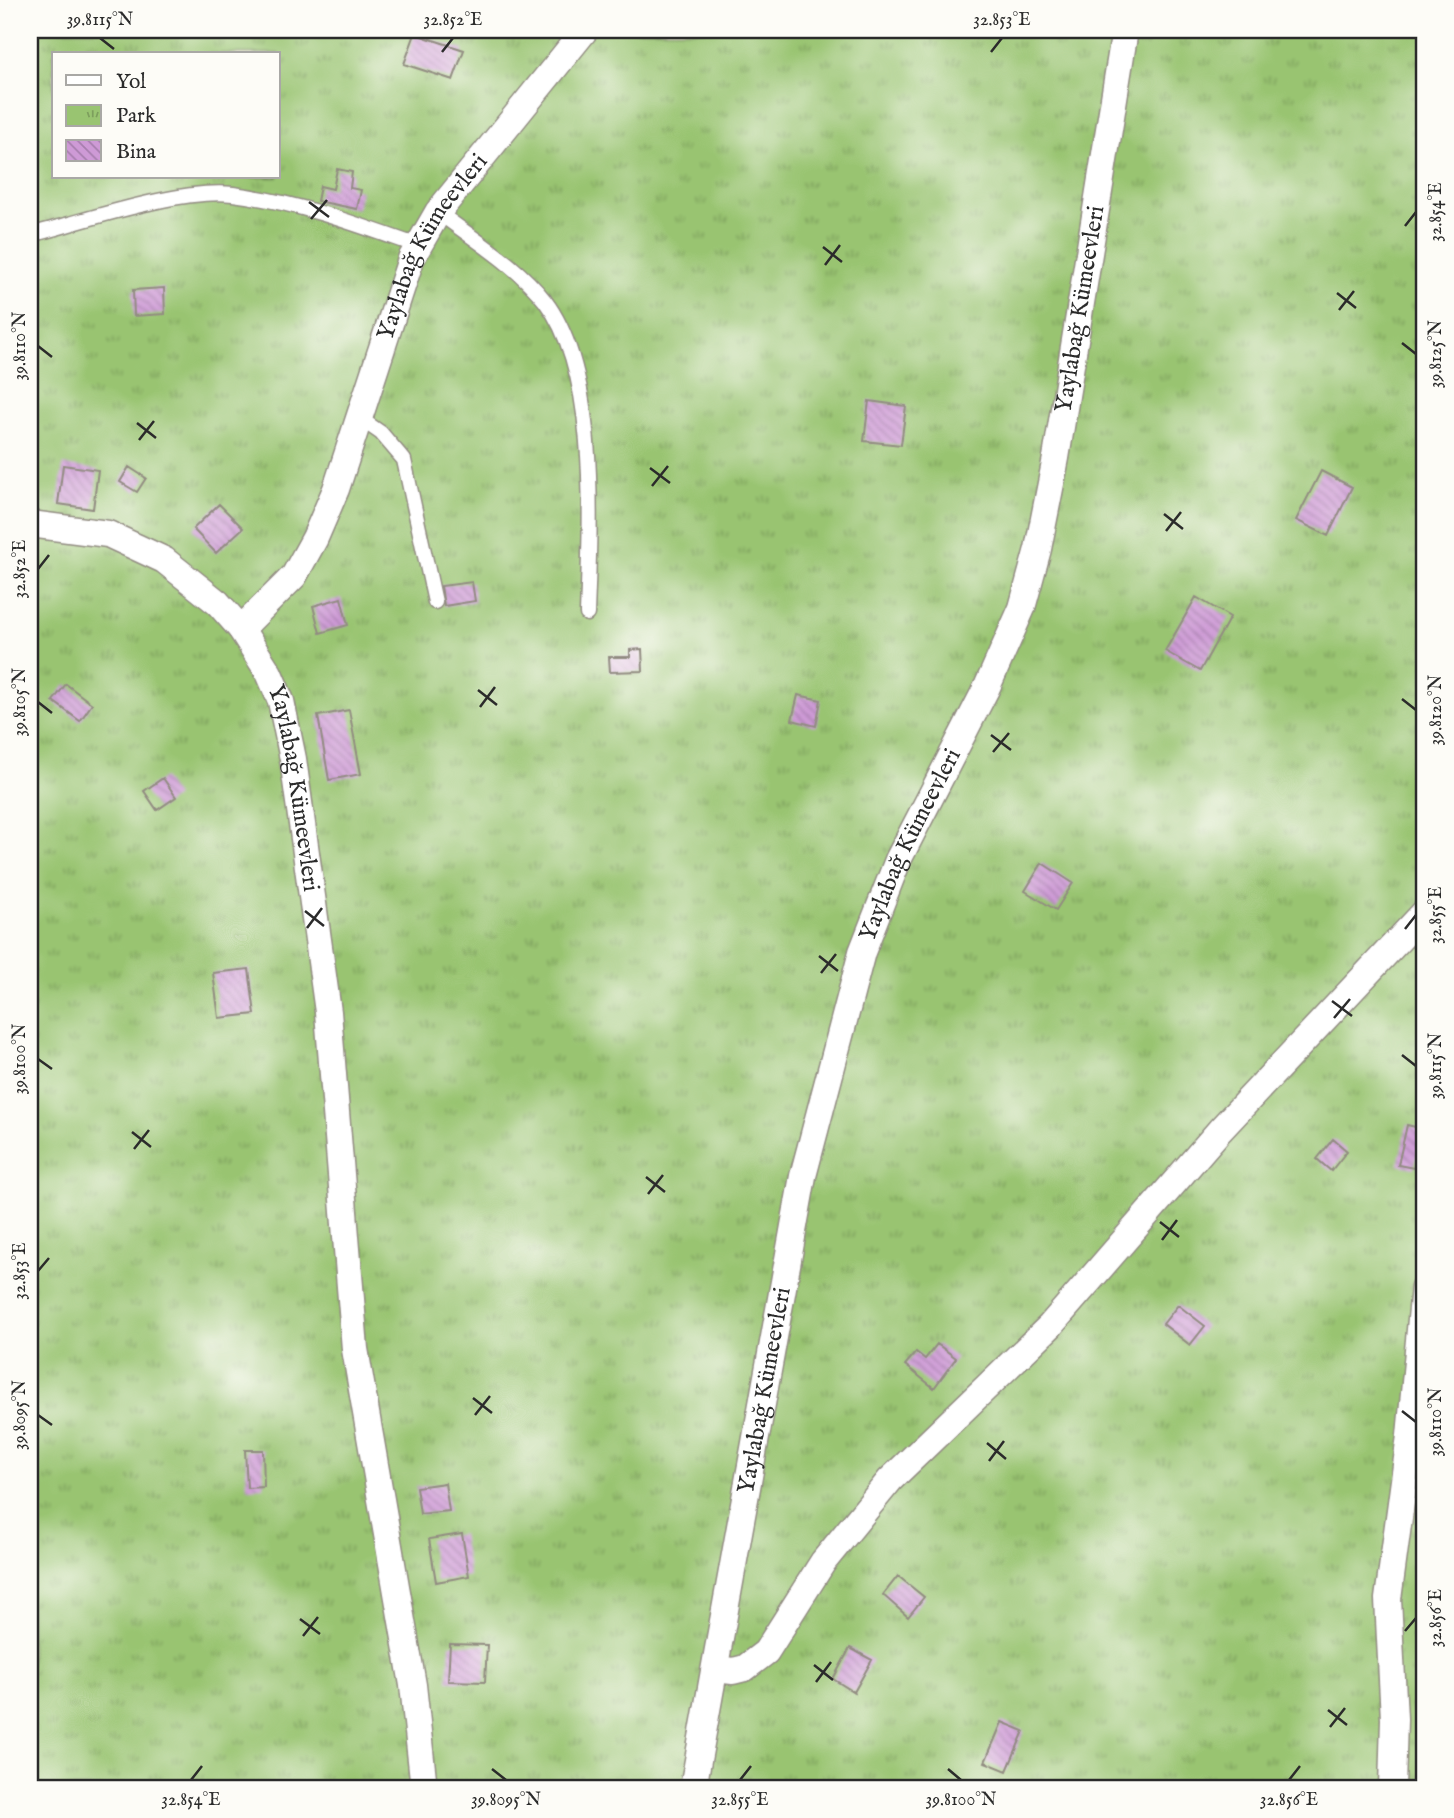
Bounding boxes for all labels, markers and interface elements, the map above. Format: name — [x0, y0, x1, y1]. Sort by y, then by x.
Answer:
text: 39.8115°N — [67, 9, 134, 32]
text: 32.852°E — [423, 9, 483, 32]
text: 32.853°E — [973, 9, 1031, 32]
legend — [52, 52, 280, 178]
text: Yol — [116, 69, 146, 96]
text: Park — [116, 103, 157, 130]
text: Bina — [116, 139, 157, 166]
street label: Yaylabağ Kümeevleri — [370, 147, 495, 344]
text: 32.854°E — [1425, 182, 1448, 242]
street label: Yaylabağ Kümeevleri — [1048, 203, 1112, 415]
text: 39.8110°N — [9, 311, 32, 380]
text: 39.8125°N — [1425, 319, 1448, 388]
text: 32.852°E — [9, 539, 32, 599]
text: 39.8105°N — [9, 667, 32, 736]
text: 39.8120°N — [1425, 674, 1448, 745]
street label: Yaylabağ Kümeevleri — [260, 680, 327, 894]
street label: Yaylabağ Kümeevleri — [852, 743, 968, 946]
text: 32.855°E — [1425, 886, 1448, 944]
text: 39.8100°N — [9, 1023, 32, 1095]
text: 39.8115°N — [1425, 1032, 1448, 1099]
text: 32.853°E — [9, 1242, 32, 1300]
street label: Yaylabağ Kümeevleri — [731, 1285, 798, 1496]
text: 39.8095°N — [9, 1380, 32, 1450]
text: 39.8110°N — [1425, 1387, 1448, 1456]
text: 32.856°E — [1425, 1589, 1448, 1647]
text: 32.854°E — [161, 1789, 221, 1812]
text: 39.8095°N — [471, 1789, 541, 1812]
text: 32.855°E — [711, 1789, 769, 1812]
text: 39.8100°N — [925, 1789, 997, 1812]
text: 32.856°E — [1260, 1789, 1318, 1812]

